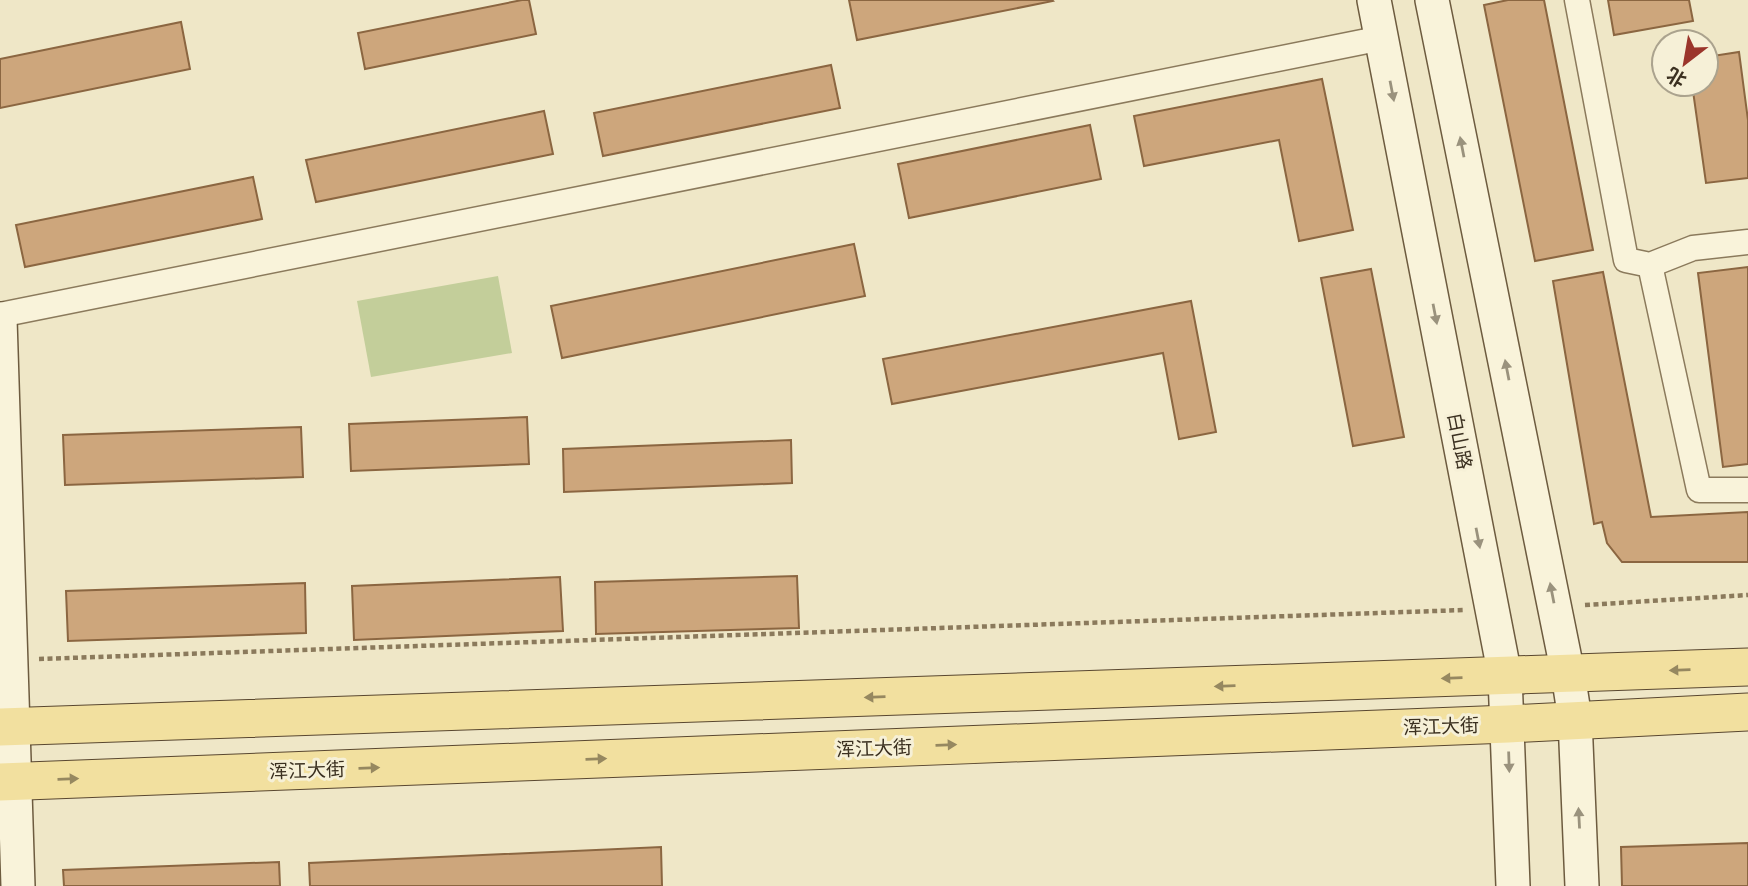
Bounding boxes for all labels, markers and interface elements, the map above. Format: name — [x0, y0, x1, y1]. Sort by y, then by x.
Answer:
north arrow — [1650, 28, 1720, 98]
text: 北 — [1662, 62, 1691, 93]
one-way arrow — [1386, 80, 1397, 102]
one-way arrow — [1456, 136, 1467, 158]
one-way arrow — [1430, 303, 1441, 325]
one-way arrow — [1501, 359, 1512, 381]
street label: 白山路 — [1443, 411, 1477, 471]
one-way arrow — [1473, 527, 1484, 549]
one-way arrow — [1546, 582, 1557, 604]
one-way arrow — [1669, 664, 1691, 675]
one-way arrow — [1441, 672, 1463, 684]
one-way arrow — [1214, 680, 1236, 691]
one-way arrow — [864, 692, 886, 703]
street label: 浑江大街 — [1403, 713, 1479, 739]
street label: 浑江大街 — [836, 735, 912, 761]
one-way arrow — [935, 740, 957, 751]
one-way arrow — [1504, 752, 1515, 774]
one-way arrow — [586, 753, 608, 764]
street label: 浑江大街 — [269, 757, 345, 783]
one-way arrow — [358, 762, 380, 773]
one-way arrow — [57, 774, 79, 785]
one-way arrow — [1574, 807, 1585, 829]

